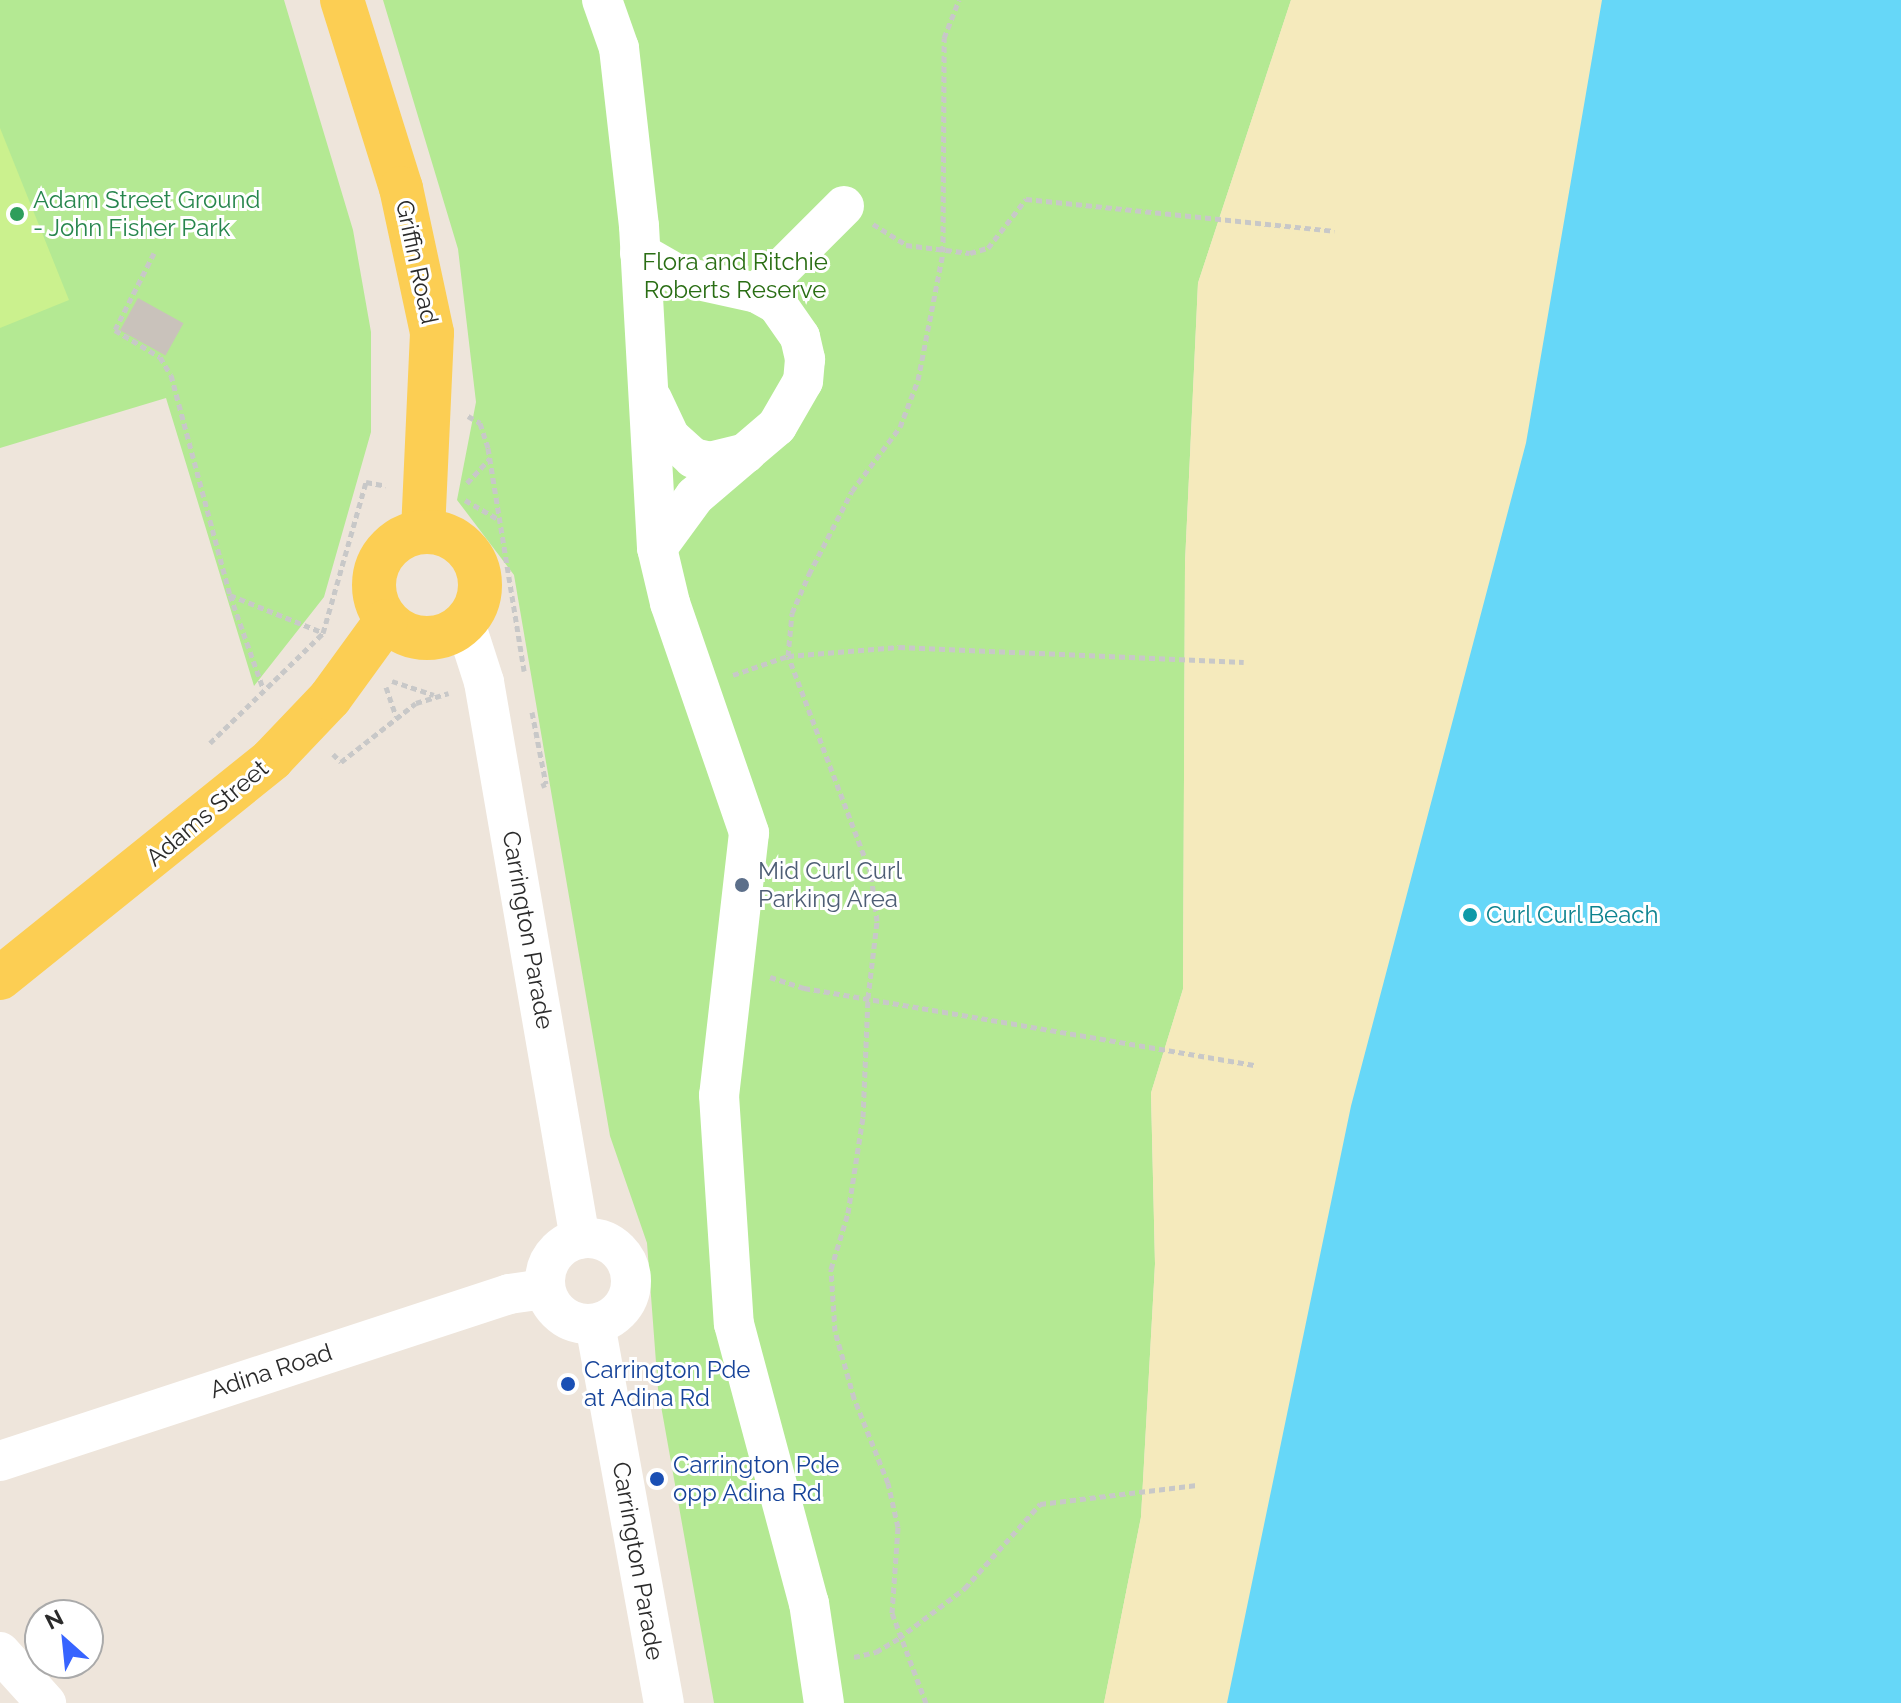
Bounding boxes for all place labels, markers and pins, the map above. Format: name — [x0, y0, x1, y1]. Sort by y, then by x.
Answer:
place label: Adam Street Ground - John Fisher Park — [33, 186, 260, 242]
marker: Adam Street Ground - John Fisher Park — [8, 205, 26, 223]
place label: Mid Curl Curl Parking Area — [758, 857, 903, 913]
marker: Mid Curl Curl Parking Area — [733, 876, 751, 894]
place label: Curl Curl Beach — [1486, 901, 1660, 929]
marker: Curl Curl Beach — [1461, 906, 1479, 924]
place label: Carrington Pde at Adina Rd — [584, 1356, 750, 1412]
marker: Carrington Pde at Adina Rd — [559, 1375, 577, 1393]
place label: Carrington Pde opp Adina Rd — [673, 1451, 839, 1507]
marker: Carrington Pde opp Adina Rd — [648, 1470, 666, 1488]

